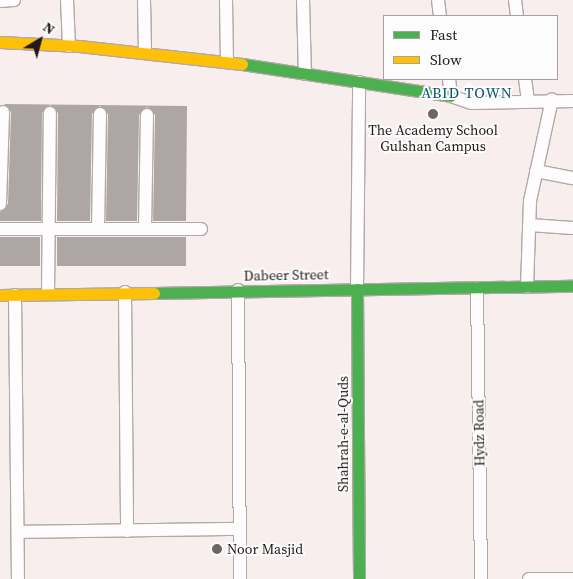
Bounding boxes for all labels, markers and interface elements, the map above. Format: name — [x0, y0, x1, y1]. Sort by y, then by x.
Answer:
north arrow — [15, 15, 65, 65]
legend — [383, 15, 558, 80]
text: N — [39, 17, 59, 39]
text: Fast — [430, 24, 457, 45]
text: Slow — [430, 49, 462, 70]
district label: ABID TOWN — [420, 84, 514, 102]
marker: The Academy School Gulshan Campus — [427, 108, 439, 120]
place label: The Academy School Gulshan Campus — [368, 122, 498, 154]
street label: Dabeer Street — [243, 266, 329, 284]
street label: Shahrah-e-al-Quds — [335, 376, 351, 492]
street label: Hydz Road — [470, 399, 488, 467]
place label: Noor Masjid — [227, 541, 303, 557]
marker: Noor Masjid — [211, 543, 223, 555]

